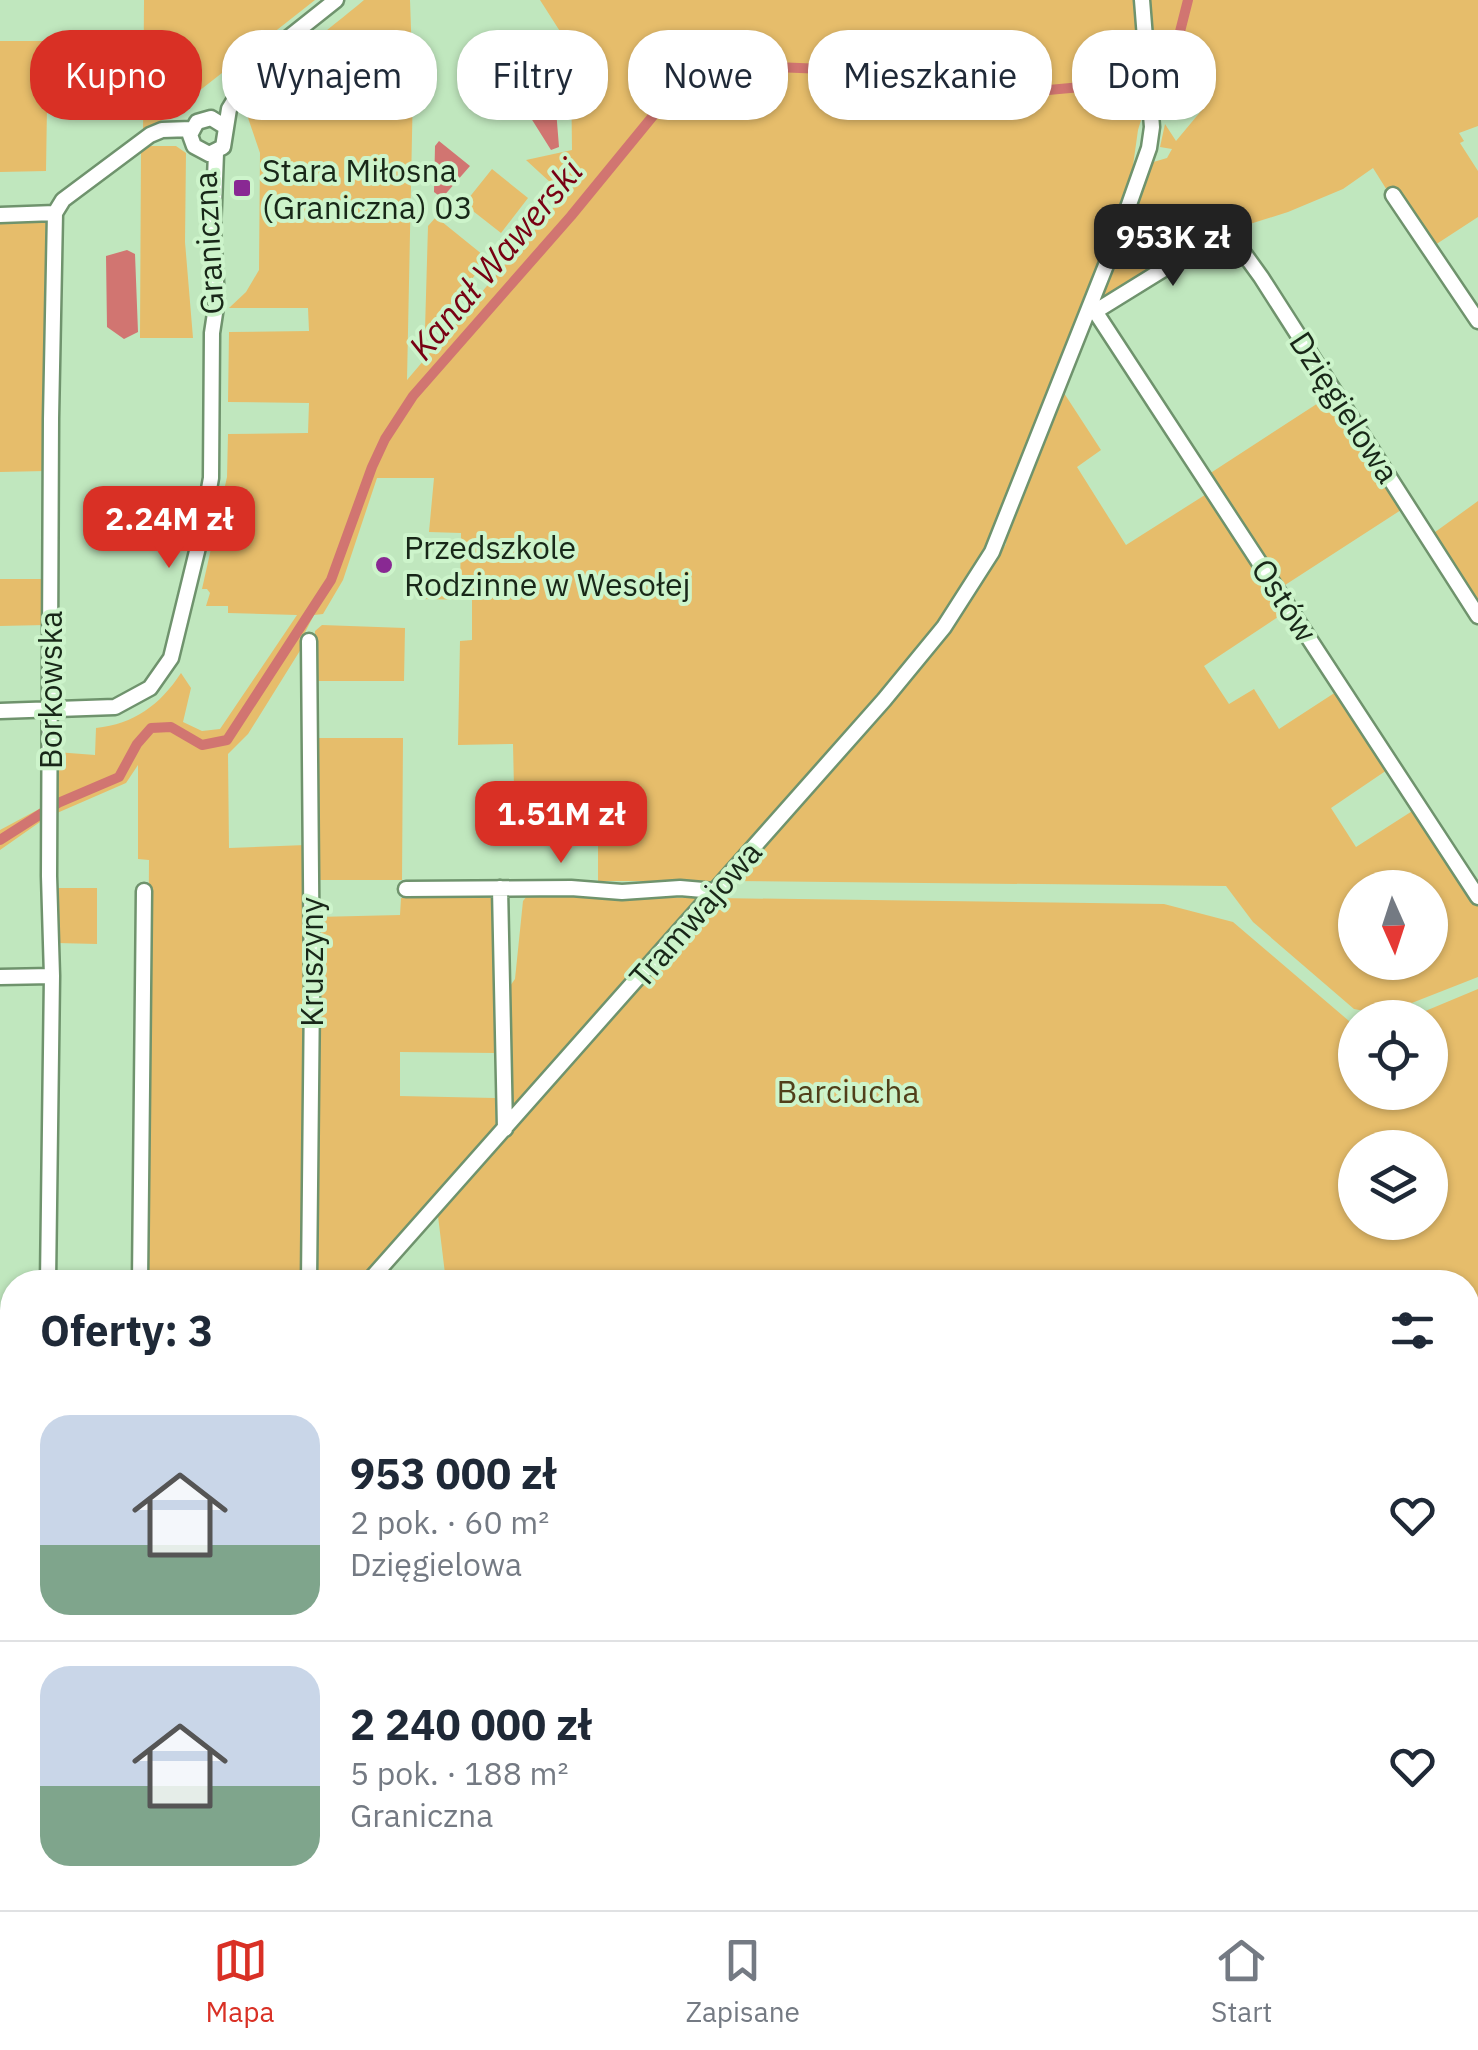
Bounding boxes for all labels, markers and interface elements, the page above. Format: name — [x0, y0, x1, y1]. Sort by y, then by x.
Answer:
chip: Kupno — [30, 30, 202, 120]
chip: Wynajem — [222, 30, 437, 120]
chip: Filtry — [457, 30, 608, 120]
chip: Nowe — [628, 30, 788, 120]
chip: Mieszkanie — [808, 30, 1052, 120]
chip: Dom — [1072, 30, 1216, 120]
place label: Stara Miłosna (Graniczna) 03 — [262, 149, 473, 228]
water label: Kanał Wawerski — [398, 149, 593, 369]
street label: Graniczna — [183, 170, 233, 316]
marker: Stara Miłosna (Graniczna) 03 — [231, 177, 253, 199]
pin: 953K zł — [1081, 204, 1265, 289]
text: 953K zł — [1116, 215, 1230, 257]
street label: Dzięgielowa — [1280, 323, 1410, 491]
pin: 2.24M zł — [66, 486, 272, 571]
text: 2.24M zł — [105, 497, 233, 539]
place label: Przedszkole Rodzinne w Wesołej — [404, 526, 691, 605]
street label: Ostów — [1242, 550, 1328, 650]
marker: Przedszkole Rodzinne w Wesołej — [373, 554, 395, 576]
street label: Borkowska — [29, 611, 71, 769]
pin: 1.51M zł — [458, 781, 664, 866]
text: 1.51M zł — [497, 792, 625, 834]
street label: Tramwajowa — [619, 832, 771, 996]
north arrow — [1338, 870, 1448, 980]
map controls — [1338, 870, 1448, 1240]
street label: Kruszyny — [290, 897, 332, 1027]
button: locate — [1338, 1000, 1448, 1110]
park label: Barciucha — [776, 1070, 920, 1112]
button: layers — [1338, 1130, 1448, 1240]
text: Oferty: 3 — [40, 1303, 213, 1358]
icon: filters — [1385, 1303, 1440, 1358]
text: 953 000 zł — [350, 1446, 556, 1501]
icon: home — [120, 1455, 240, 1575]
icon: heart — [1385, 1488, 1440, 1543]
text: 2 pok. · 60 m² — [350, 1501, 549, 1543]
text: Dzięgielowa — [350, 1543, 522, 1585]
text: 2 240 000 zł — [350, 1697, 591, 1752]
icon: home — [120, 1706, 240, 1826]
icon: heart — [1385, 1739, 1440, 1794]
text: 5 pok. · 188 m² — [350, 1752, 569, 1794]
text: Graniczna — [350, 1794, 493, 1836]
tab: Mapa — [206, 1933, 274, 2030]
tab: Zapisane — [686, 1933, 800, 2030]
tab: Start — [1211, 1933, 1272, 2030]

